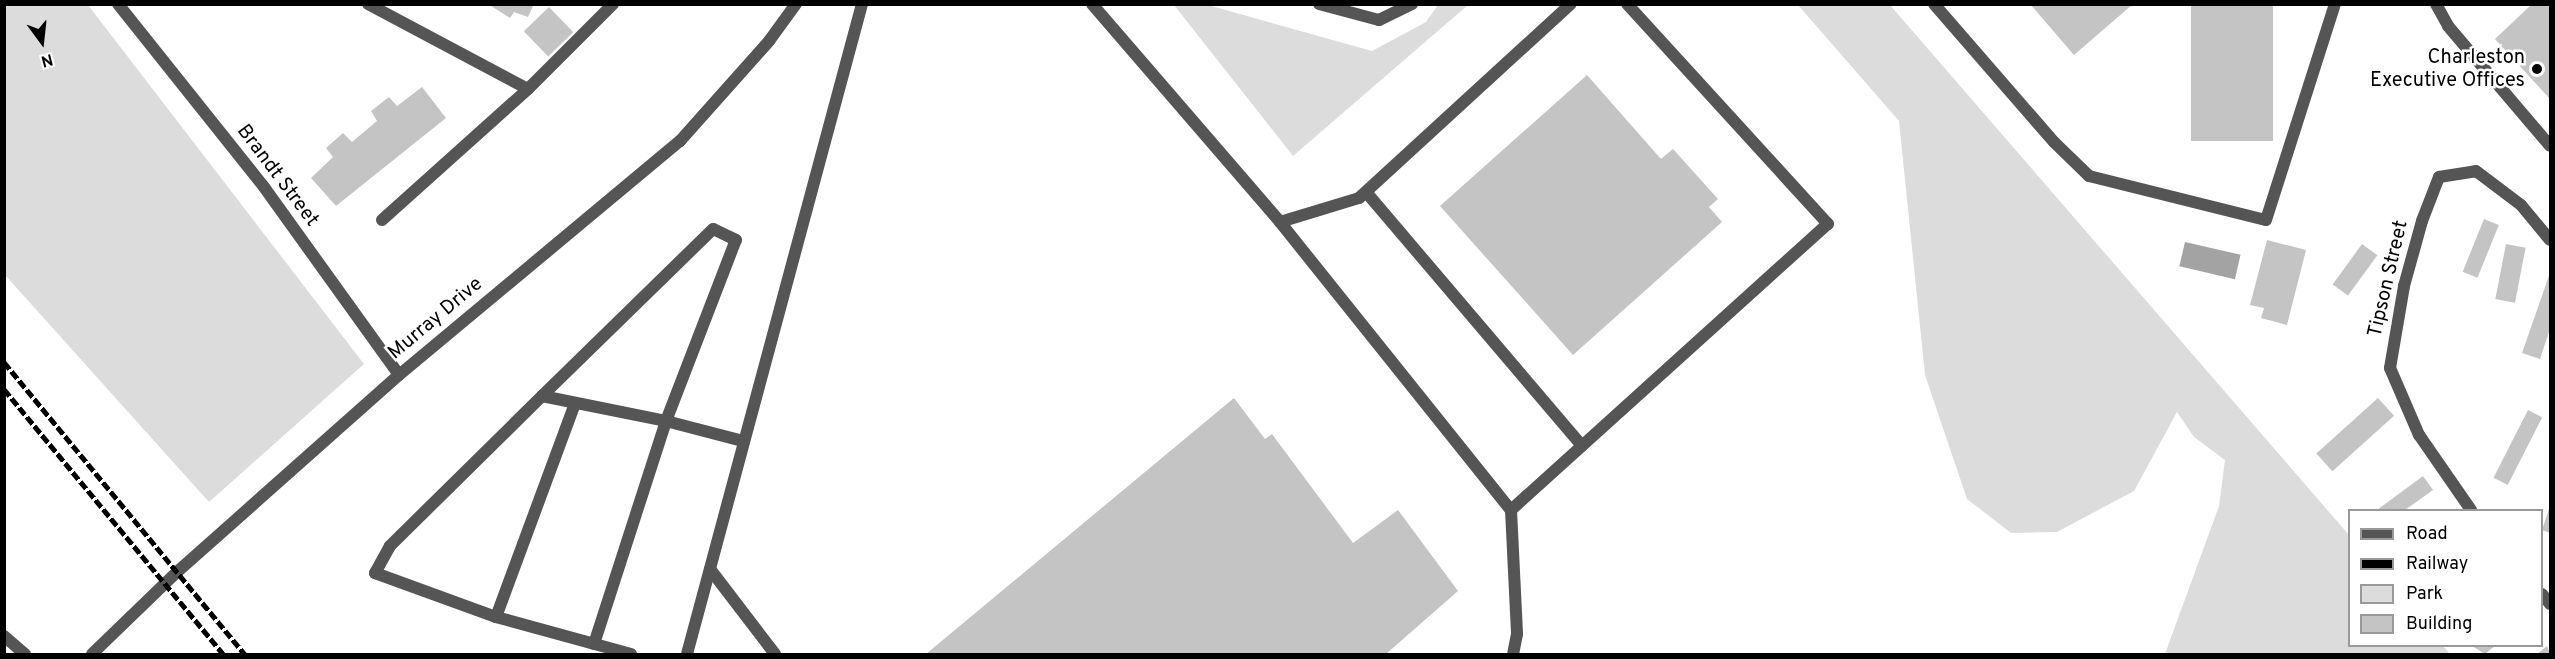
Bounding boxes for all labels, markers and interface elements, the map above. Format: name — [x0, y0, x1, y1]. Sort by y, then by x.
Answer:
north arrow — [12, 12, 72, 72]
place label: Charleston Executive Offices — [2370, 46, 2525, 93]
text: N — [39, 48, 55, 71]
marker: Charleston Executive Offices — [2530, 62, 2544, 76]
street label: Brandt Street — [231, 120, 323, 232]
street label: Tipson Street — [2364, 218, 2414, 340]
street label: Murray Drive — [384, 273, 488, 365]
legend — [2348, 509, 2543, 647]
text: Road — [2406, 523, 2448, 546]
text: Railway — [2406, 553, 2468, 576]
text: Park — [2406, 583, 2443, 606]
text: Building — [2406, 613, 2472, 636]

